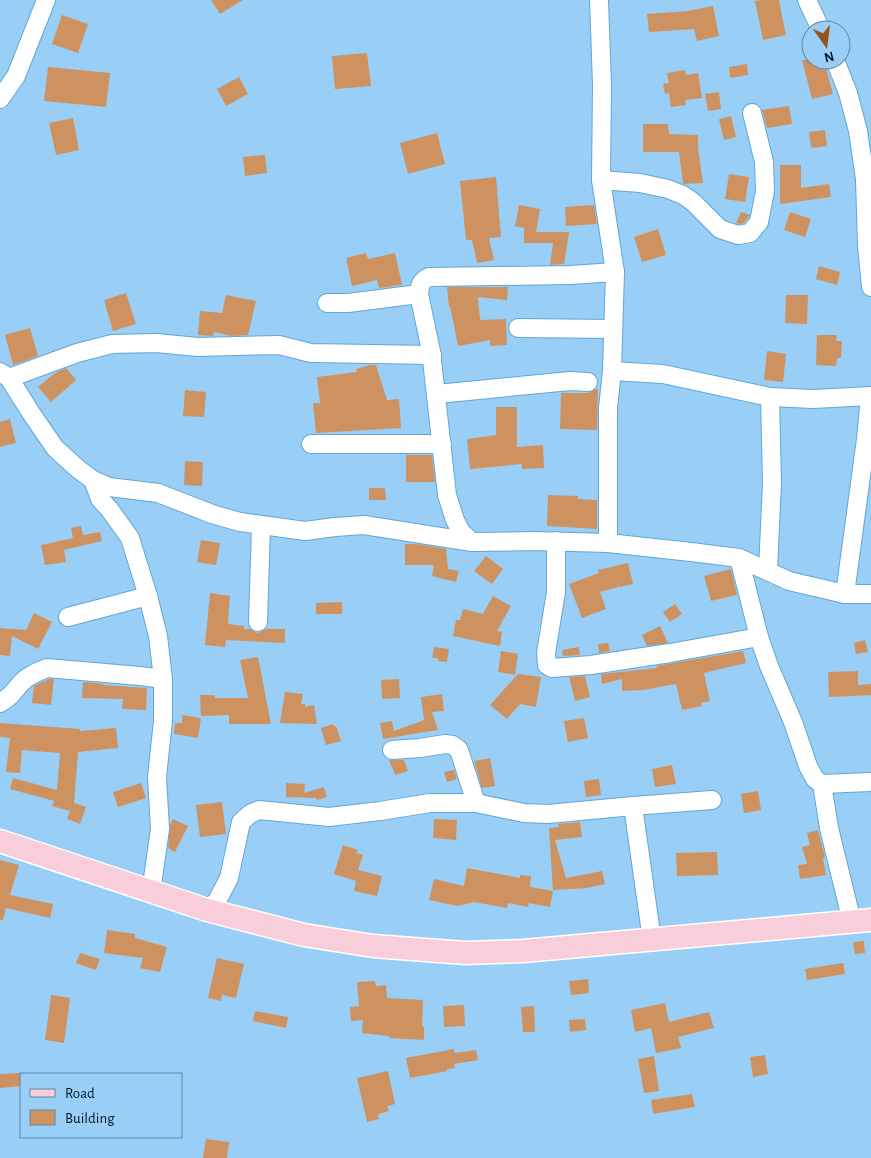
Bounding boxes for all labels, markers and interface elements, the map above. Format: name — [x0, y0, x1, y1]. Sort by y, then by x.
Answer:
north arrow — [801, 20, 851, 70]
text: N — [822, 49, 835, 65]
legend — [20, 1073, 182, 1138]
text: Road — [65, 1086, 95, 1101]
text: Building — [65, 1111, 115, 1126]

